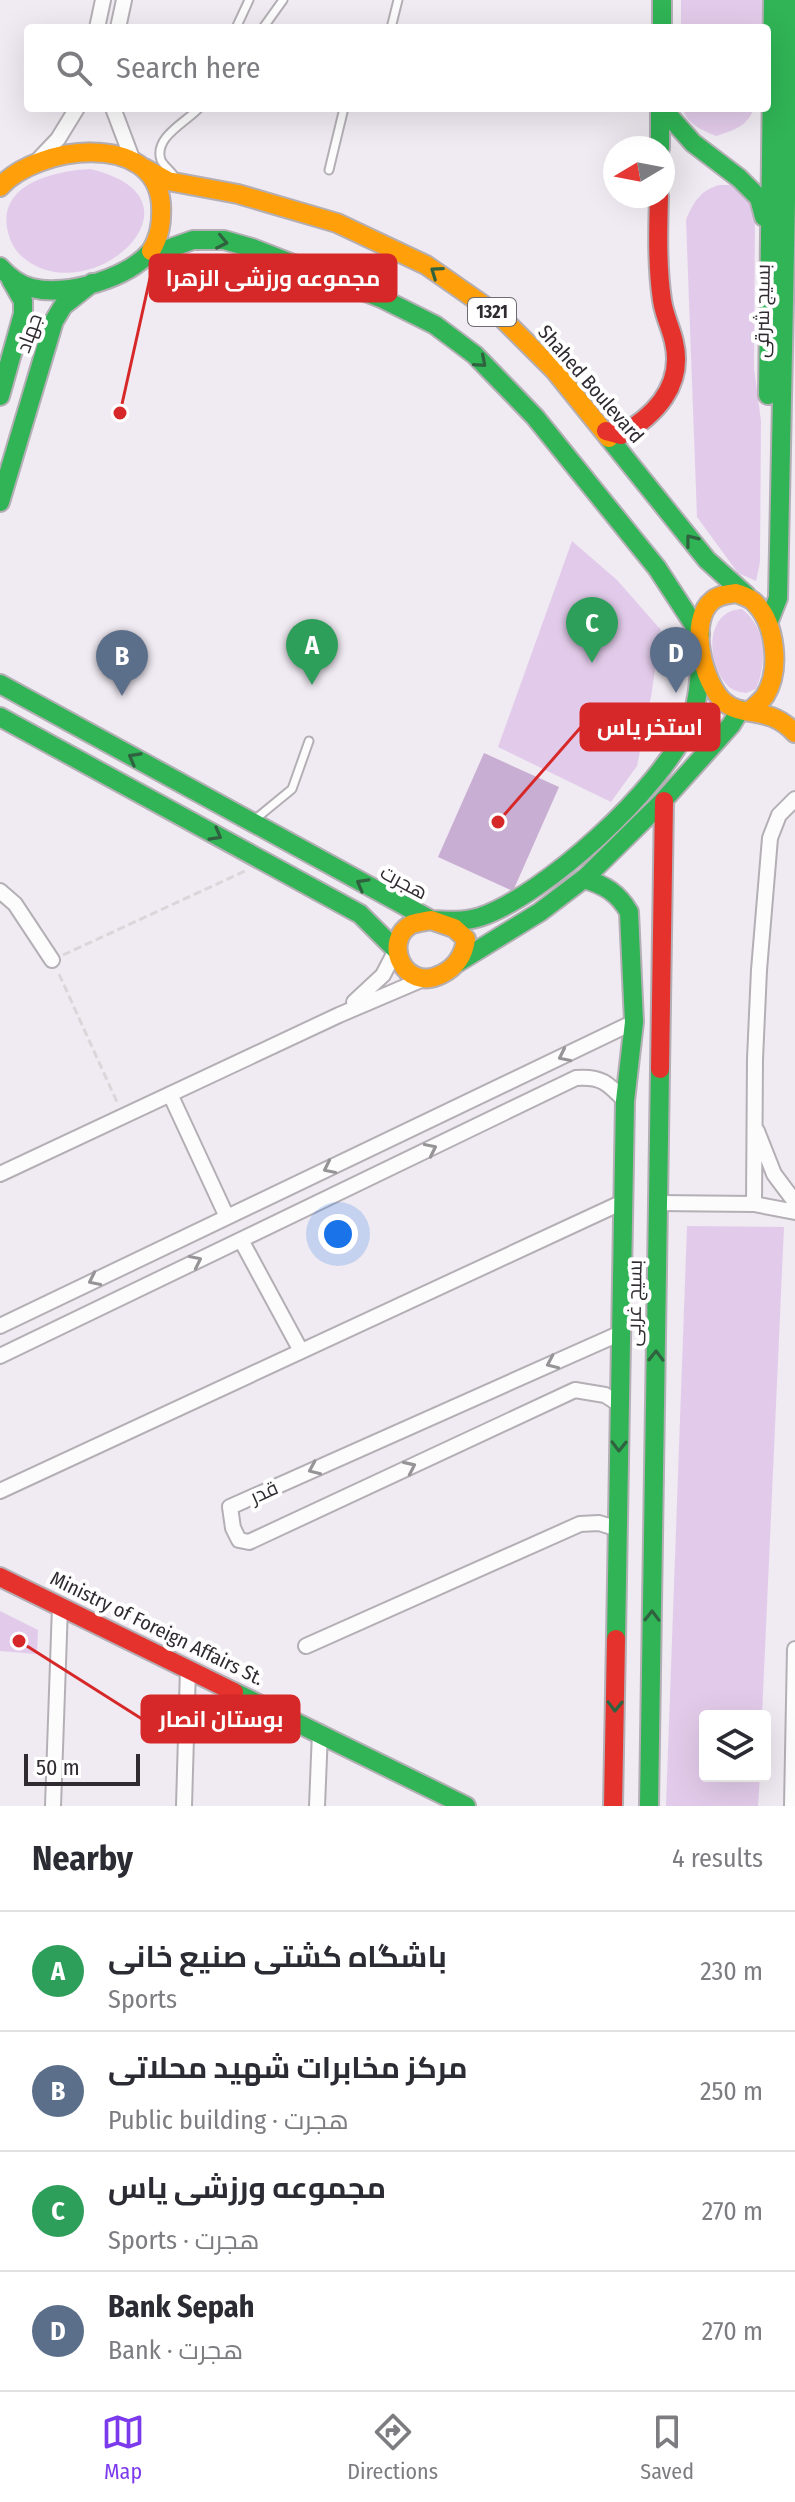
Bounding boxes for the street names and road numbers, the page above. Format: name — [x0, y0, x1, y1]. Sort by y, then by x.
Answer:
street label: بسیج شرقی — [749, 264, 777, 358]
road number: 1321 — [468, 298, 516, 326]
street label: جهاد — [11, 310, 48, 356]
street label: Shahed Boulevard — [533, 320, 649, 448]
street label: هجرت — [376, 860, 432, 904]
street label: بسیج غربی — [621, 1260, 649, 1347]
street label: قدر — [245, 1475, 282, 1509]
street label: Ministry of Foreign Affairs St. — [46, 1566, 268, 1690]

